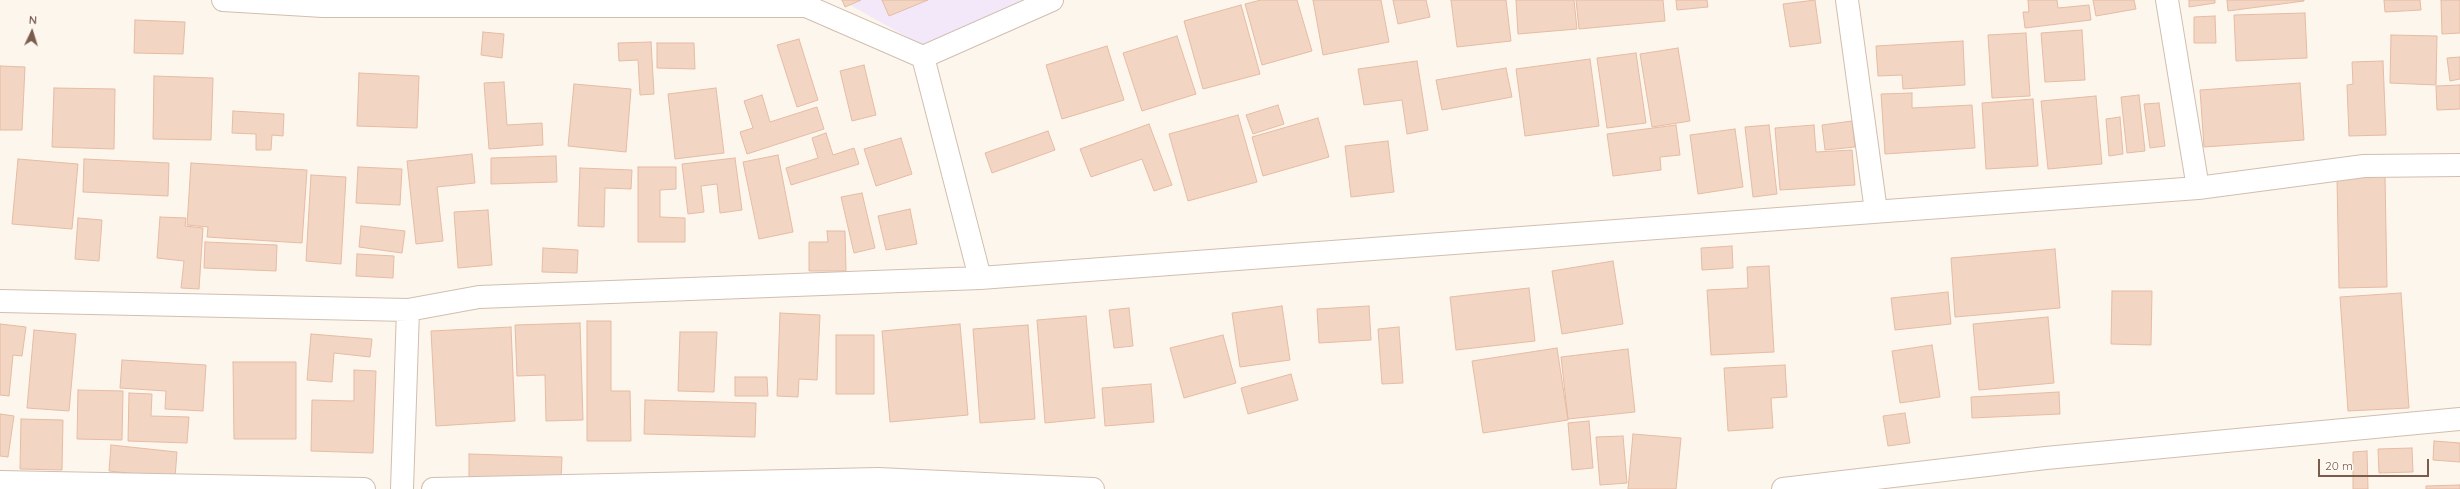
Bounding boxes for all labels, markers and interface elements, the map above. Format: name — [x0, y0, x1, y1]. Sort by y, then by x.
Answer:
north arrow — [12, 12, 52, 52]
text: N — [28, 13, 37, 27]
scale bar — [2320, 451, 2431, 477]
text: 20 m — [2325, 458, 2353, 473]

